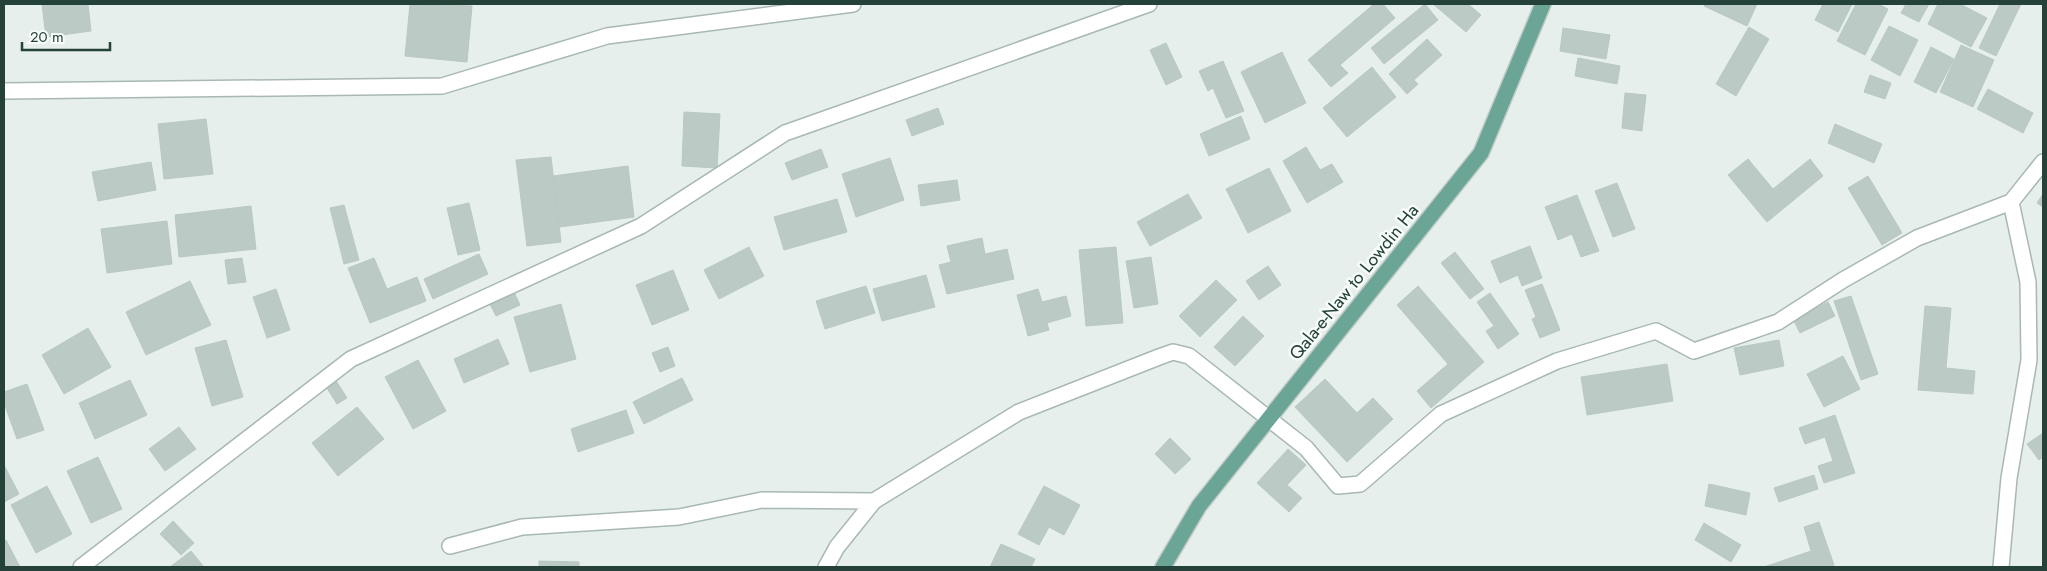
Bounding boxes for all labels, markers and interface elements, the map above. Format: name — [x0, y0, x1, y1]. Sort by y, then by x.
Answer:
scale bar — [22, 20, 110, 52]
text: 20 m — [30, 26, 64, 48]
street label: Qala-e-Naw to Lowdin Ha — [1283, 199, 1425, 365]

